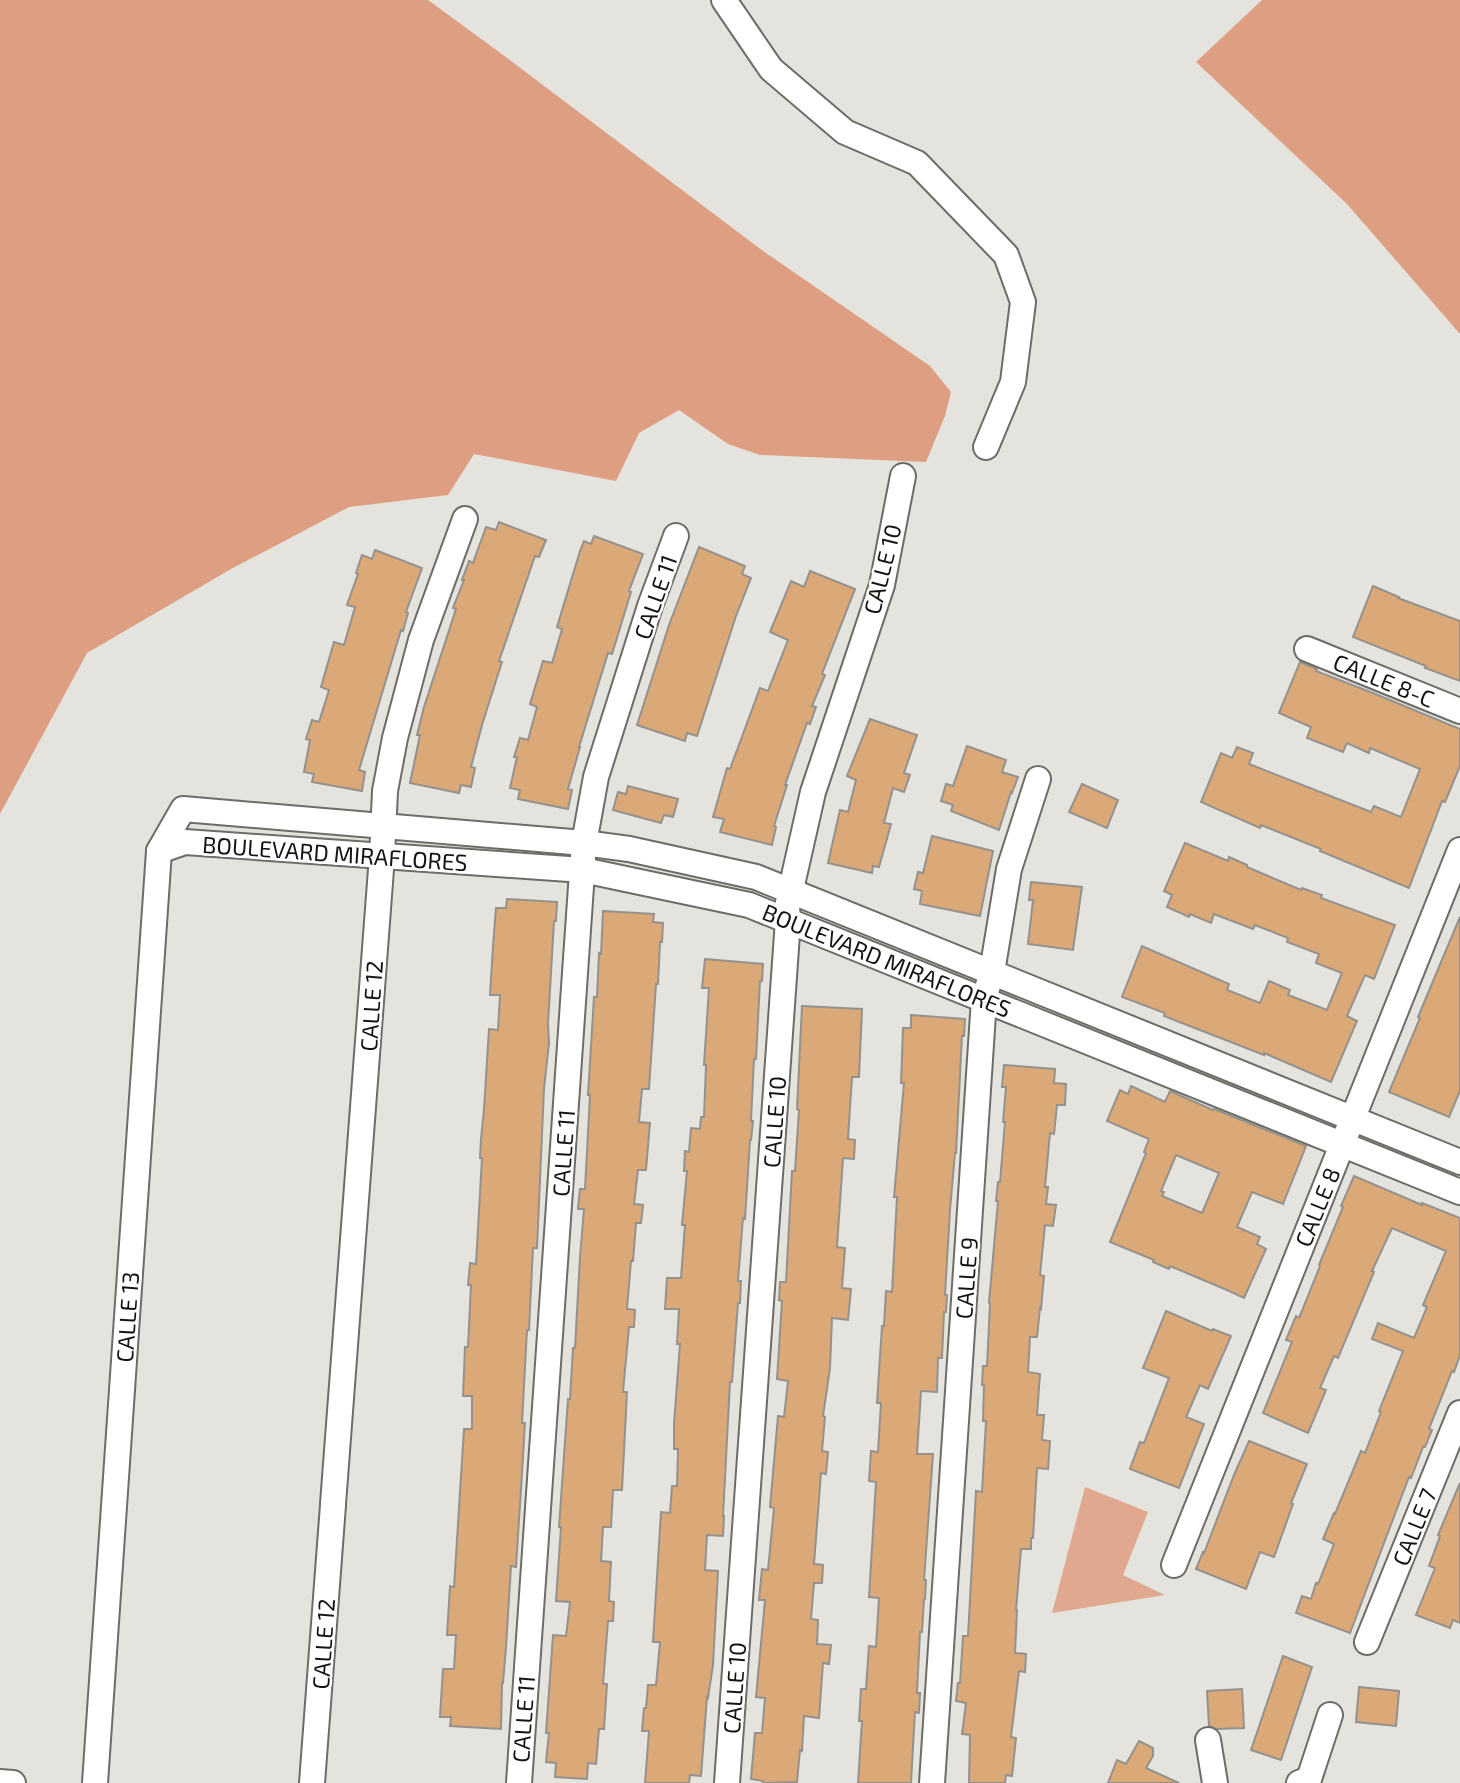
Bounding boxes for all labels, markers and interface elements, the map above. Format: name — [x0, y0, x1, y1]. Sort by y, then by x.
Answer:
street label: CALLE 10 — [857, 521, 907, 617]
street label: CALLE 11 — [628, 551, 682, 643]
street label: CALLE 8-C — [1329, 647, 1439, 713]
street label: BOULEVARD MIRAFLORES — [201, 830, 469, 876]
street label: BOULEVARD MIRAFLORES — [759, 897, 1015, 1023]
street label: CALLE 12 — [354, 960, 388, 1052]
street label: CALLE 10 — [757, 1075, 791, 1169]
street label: CALLE 11 — [546, 1108, 580, 1198]
street label: CALLE 8 — [1288, 1163, 1346, 1251]
street label: CALLE 9 — [949, 1236, 983, 1320]
street label: CALLE 13 — [110, 1271, 144, 1363]
street label: CALLE 7 — [1386, 1484, 1442, 1570]
street label: CALLE 12 — [306, 1598, 340, 1690]
street label: CALLE 10 — [717, 1641, 751, 1735]
street label: CALLE 11 — [506, 1674, 540, 1764]

